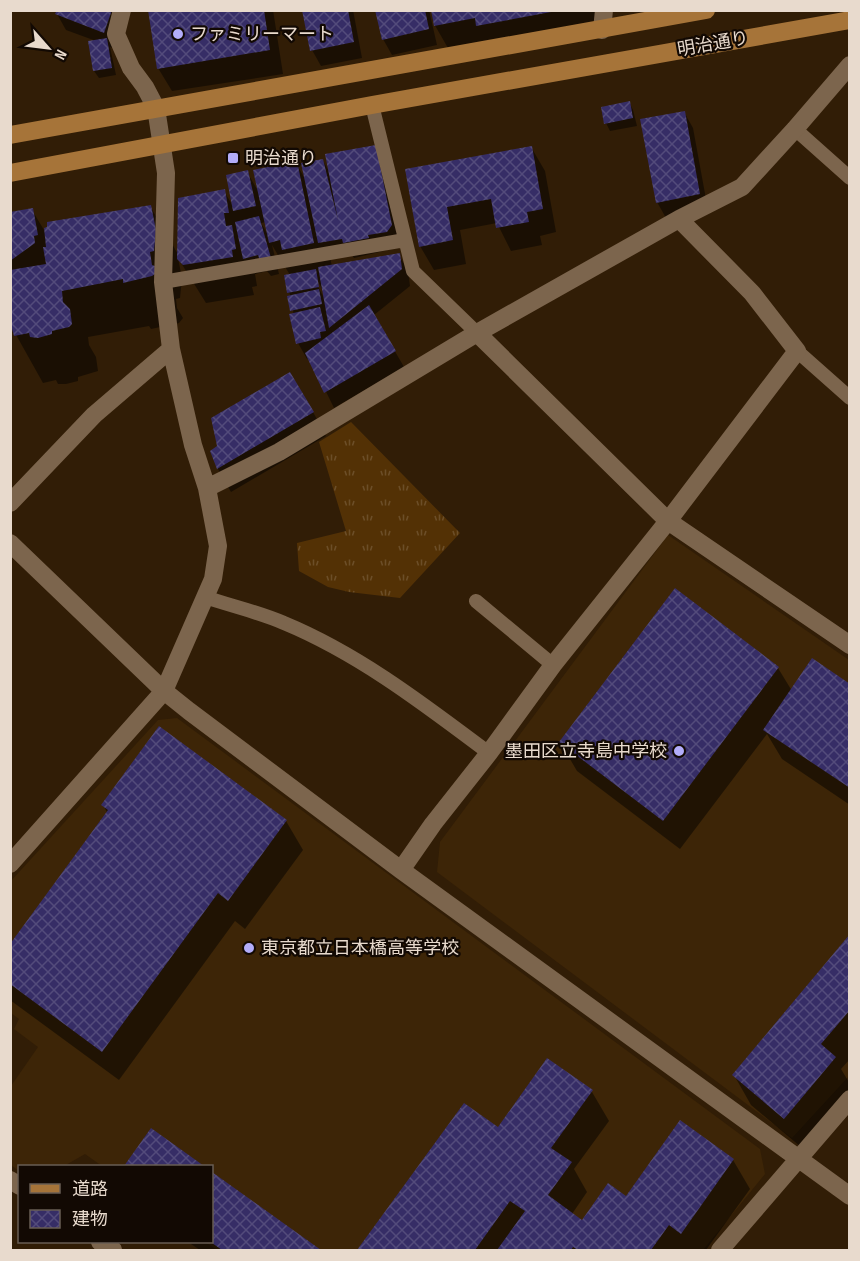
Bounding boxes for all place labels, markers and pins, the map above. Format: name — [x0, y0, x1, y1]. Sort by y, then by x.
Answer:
place label: ファミリーマート — [190, 24, 334, 45]
marker: ファミリーマート — [171, 27, 185, 41]
place label: 明治通り — [245, 148, 317, 169]
marker: 明治通り — [226, 151, 240, 165]
place label: 墨田区立寺島中学校 — [505, 741, 667, 762]
marker: 墨田区立寺島中学校 — [672, 744, 686, 758]
place label: 東京都立日本橋高等学校 — [261, 938, 459, 959]
marker: 東京都立日本橋高等学校 — [242, 941, 256, 955]

